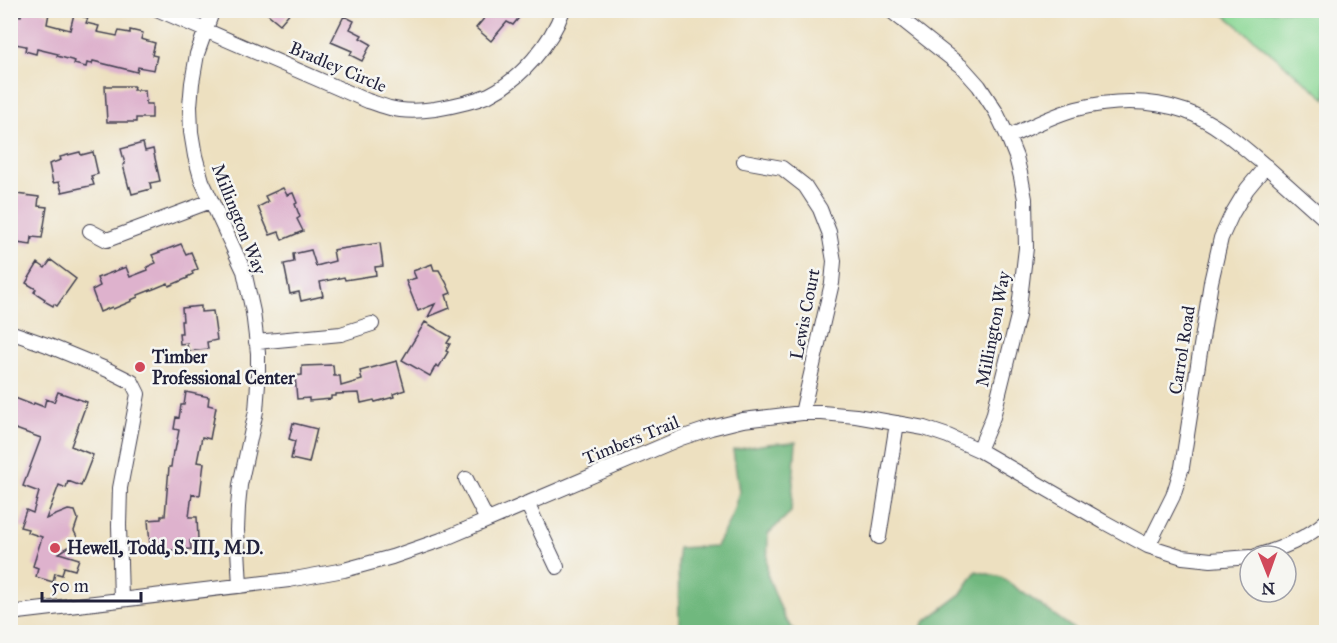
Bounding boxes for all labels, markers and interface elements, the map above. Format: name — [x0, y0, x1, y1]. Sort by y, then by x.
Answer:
street label: Bradley Circle — [286, 37, 390, 97]
street label: Millington Way — [206, 160, 271, 279]
street label: Lewis Court — [785, 266, 825, 361]
street label: Millington Way — [971, 269, 1016, 389]
street label: Carrol Road — [1164, 304, 1200, 396]
place label: Timber Professional Center — [151, 346, 296, 389]
marker: Timber Professional Center — [133, 360, 147, 374]
street label: Timbers Trail — [580, 411, 682, 469]
place label: Hewell, Todd, S. III, M.D. — [67, 537, 264, 559]
marker: Hewell, Todd, S. III, M.D. — [48, 541, 62, 555]
north arrow — [1238, 544, 1298, 604]
scale bar — [42, 565, 141, 603]
text: 50 m — [51, 575, 89, 597]
text: N — [1261, 579, 1275, 598]

